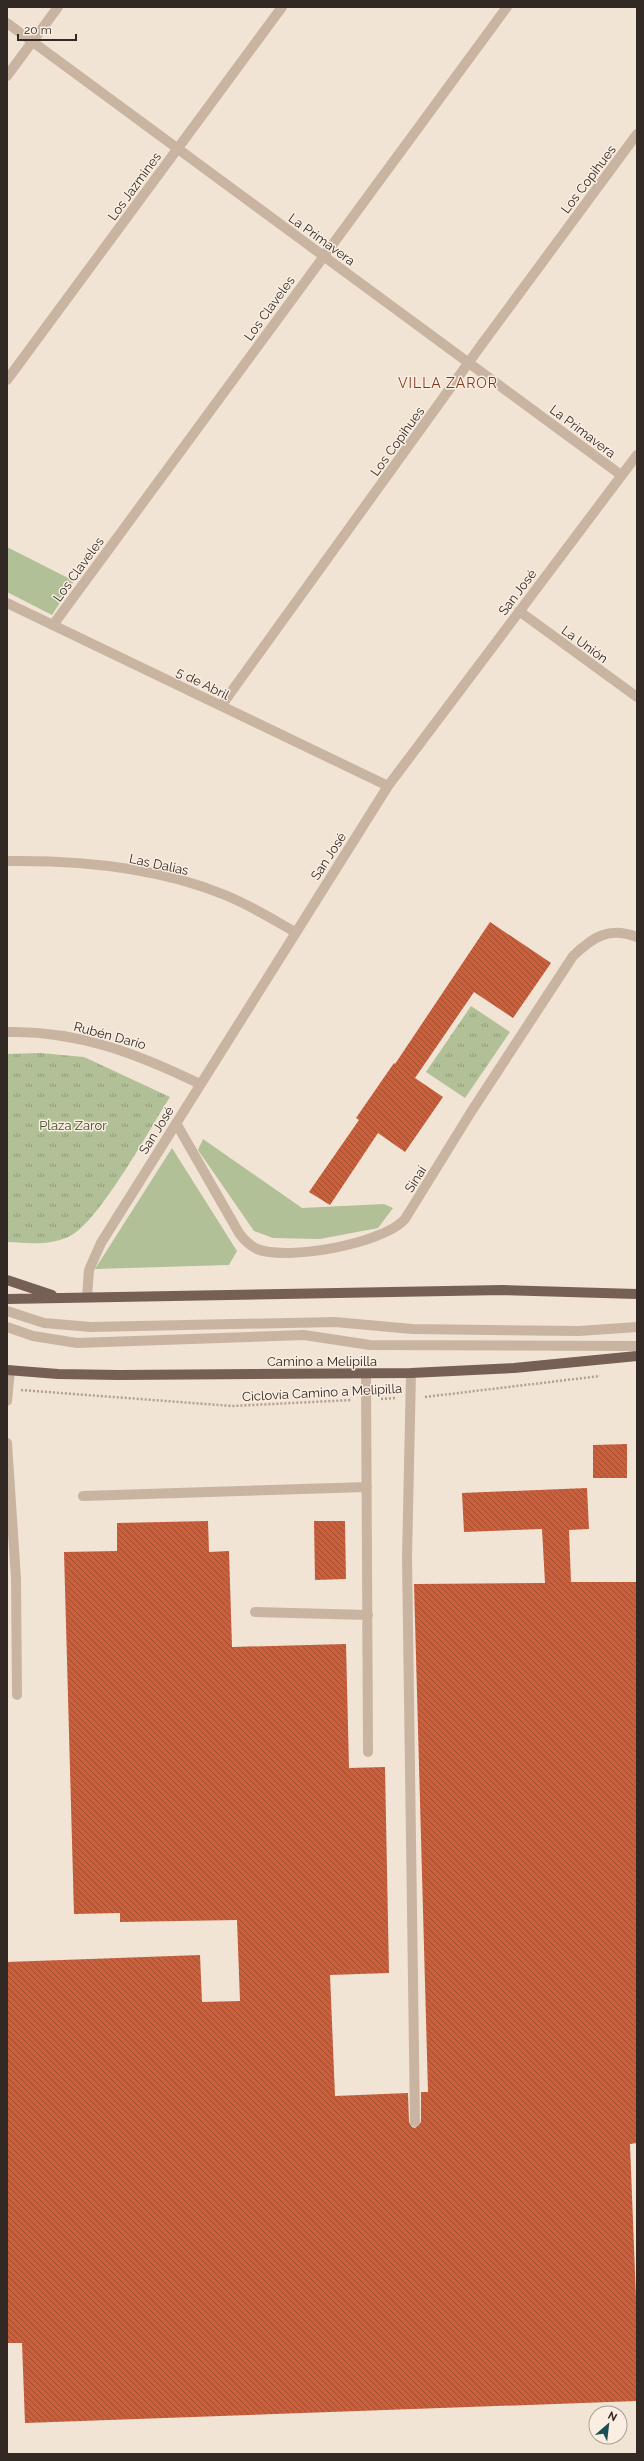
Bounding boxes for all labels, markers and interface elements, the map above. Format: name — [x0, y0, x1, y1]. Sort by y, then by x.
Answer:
scale bar — [18, 16, 76, 42]
text: 20 m — [24, 23, 52, 37]
street label: Los Copihues — [558, 142, 619, 216]
street label: Los Jazmines — [105, 149, 164, 223]
street label: La Primavera — [286, 210, 358, 268]
street label: Los Claveles — [241, 273, 298, 343]
district label: VILLA ZAROR — [398, 375, 498, 391]
street label: La Primavera — [547, 402, 618, 461]
street label: Los Copihues — [367, 404, 427, 479]
street label: Los Claveles — [50, 534, 107, 604]
street label: San José — [495, 566, 540, 618]
street label: La Unión — [559, 623, 611, 666]
street label: 5 de Abril — [174, 664, 232, 703]
street label: San José — [308, 830, 349, 883]
street label: Las Dalias — [128, 851, 190, 878]
street label: Rubén Darío — [72, 1019, 148, 1052]
street label: San José — [136, 1103, 177, 1157]
park label: Plaza Zaror — [39, 1118, 107, 1133]
street label: Sinaí — [402, 1163, 429, 1195]
street label: Camino a Melipilla — [267, 1354, 377, 1369]
street label: Ciclovía Camino a Melipilla — [242, 1381, 402, 1404]
north arrow — [588, 2405, 628, 2445]
text: N — [606, 2409, 619, 2424]

